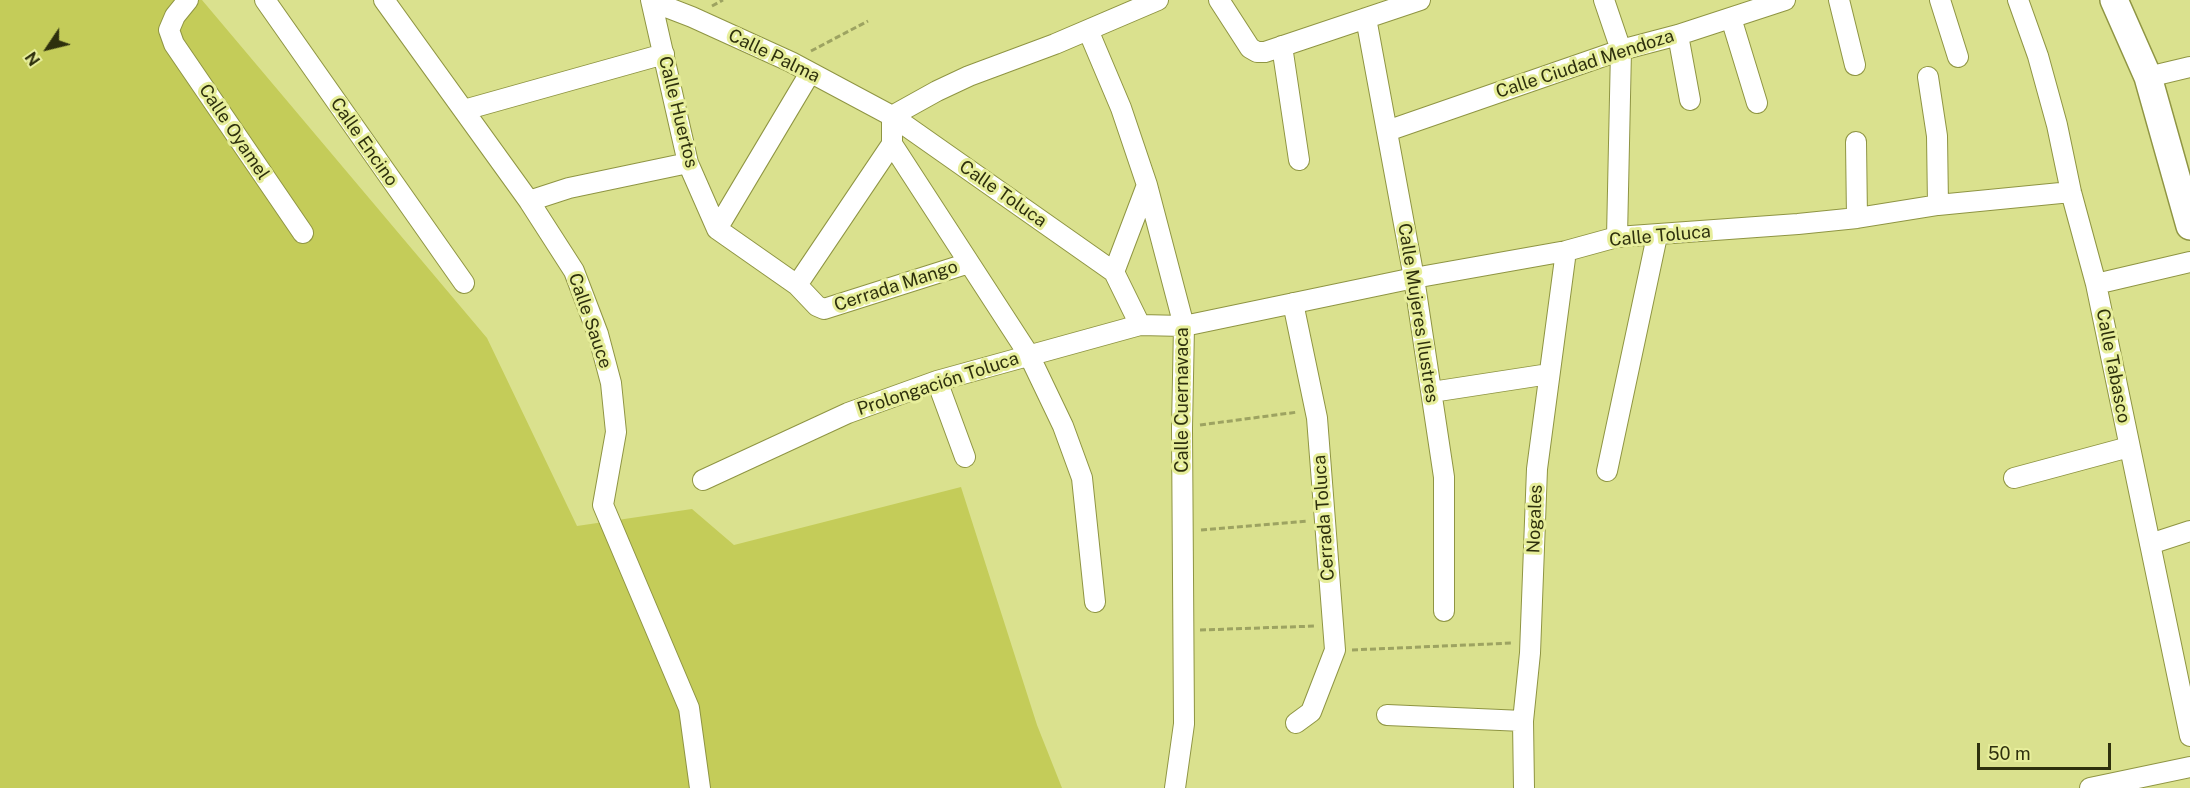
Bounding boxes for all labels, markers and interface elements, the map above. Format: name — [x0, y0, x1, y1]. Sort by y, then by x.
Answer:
north arrow — [18, 18, 78, 78]
street label: Calle Palma — [725, 25, 823, 87]
street label: Calle Ciudad Mendoza — [1493, 25, 1677, 103]
text: N — [21, 48, 44, 69]
street label: Calle Huertos — [654, 54, 702, 170]
street label: Calle Oyamel — [194, 80, 274, 184]
street label: Calle Encino — [326, 94, 402, 190]
street label: Calle Toluca — [955, 156, 1051, 232]
street label: Calle Toluca — [1608, 221, 1712, 251]
street label: Calle Mujeres Ilustres — [1393, 222, 1443, 404]
street label: Cerrada Mango — [831, 256, 961, 316]
street label: Calle Sauce — [564, 271, 616, 371]
street label: Calle Tabasco — [2091, 307, 2135, 425]
street label: Calle Cuernavaca — [1171, 327, 1193, 473]
street label: Prolongación Toluca — [854, 348, 1022, 420]
street label: Cerrada Toluca — [1309, 454, 1339, 582]
street label: Nogales — [1523, 484, 1547, 554]
scale bar — [1980, 731, 2114, 769]
text: 50 m — [1988, 743, 2031, 764]

